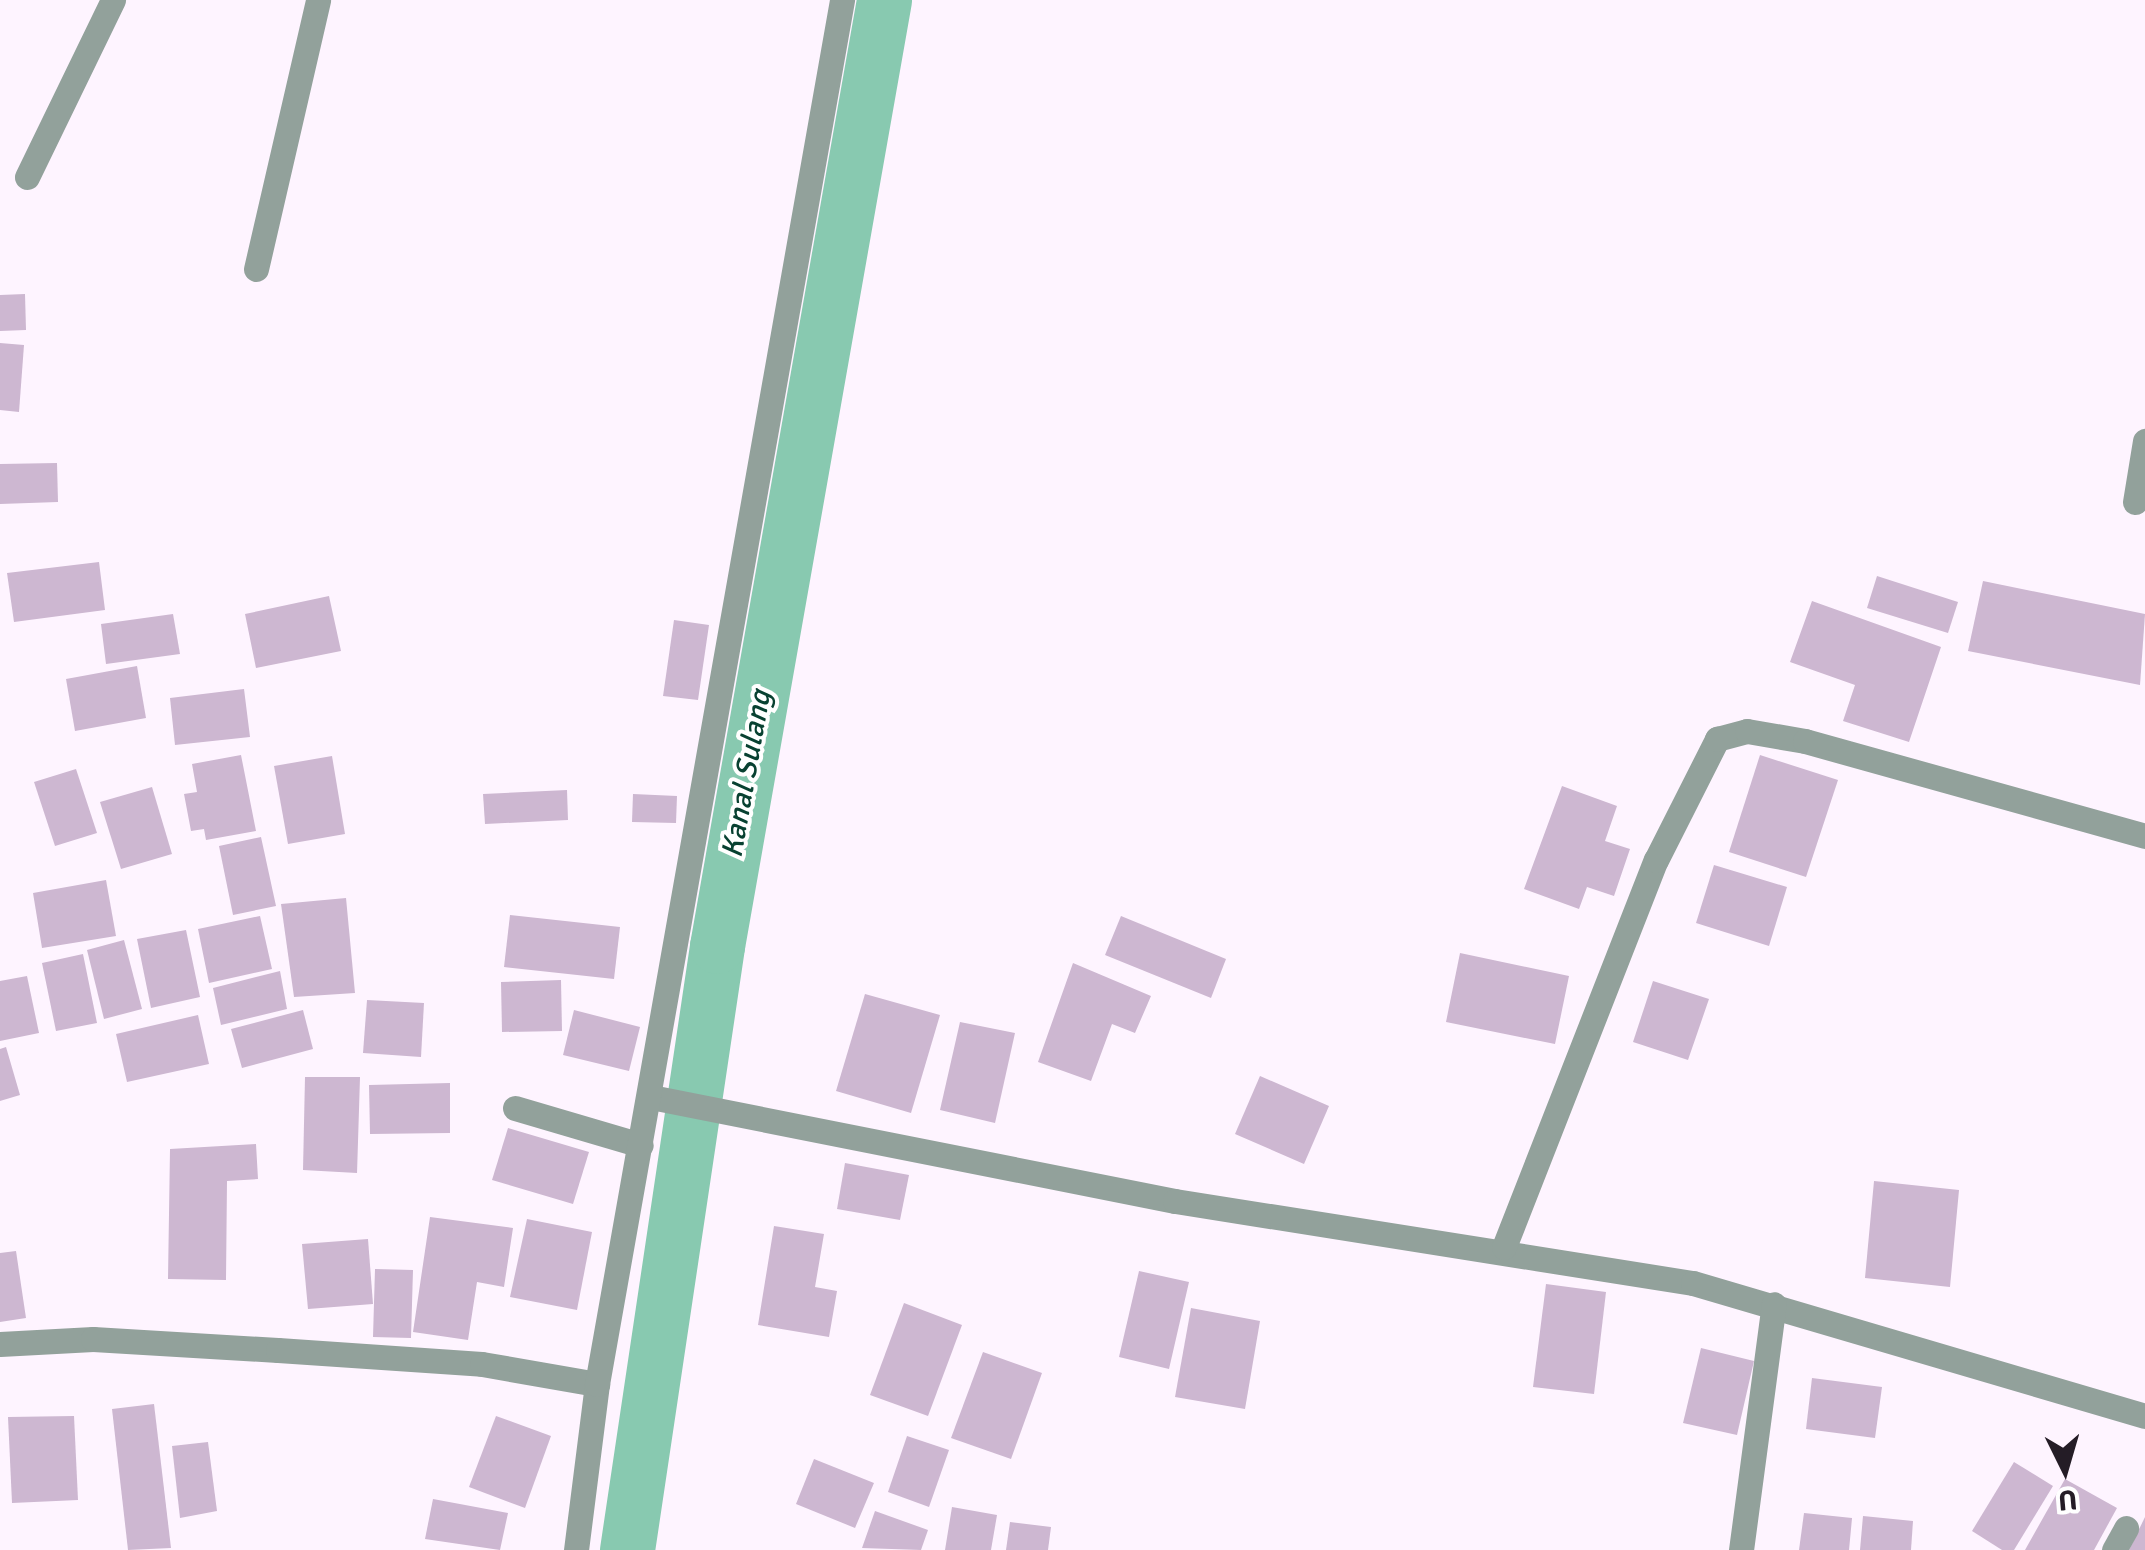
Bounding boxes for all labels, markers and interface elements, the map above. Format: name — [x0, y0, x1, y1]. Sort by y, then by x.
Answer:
water label: Kanal Sulang — [715, 687, 779, 861]
north arrow — [2015, 1420, 2115, 1520]
text: U — [2057, 1482, 2078, 1518]

